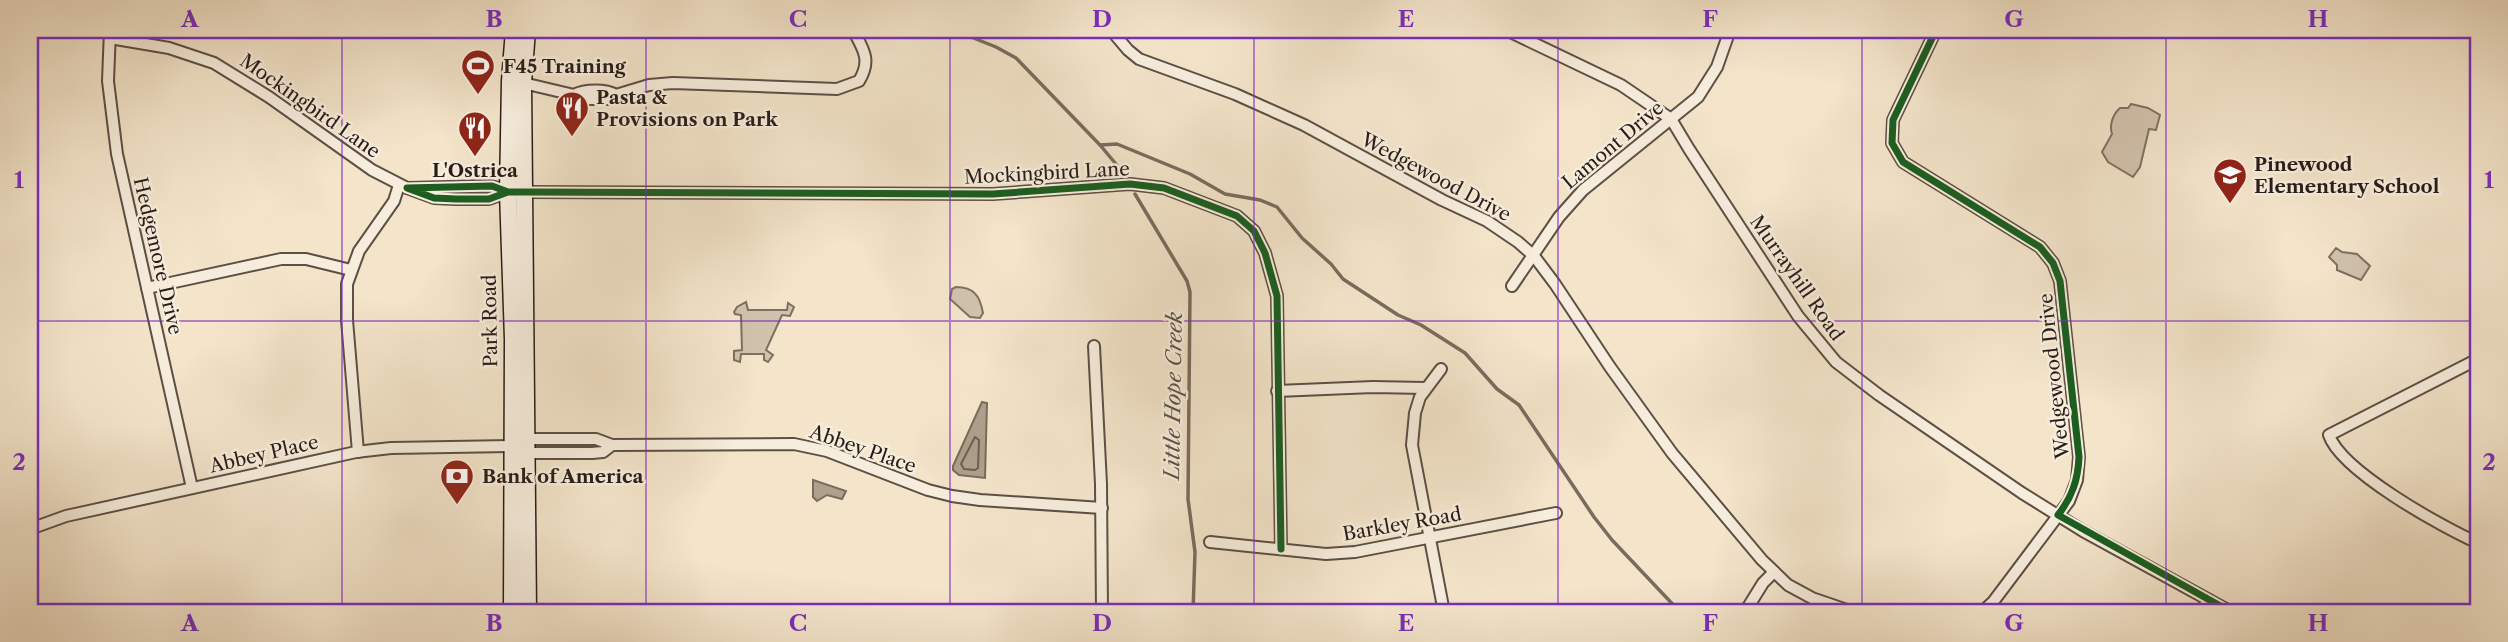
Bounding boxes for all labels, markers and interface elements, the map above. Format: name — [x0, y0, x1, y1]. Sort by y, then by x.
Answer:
text: A — [180, 5, 200, 33]
text: B — [485, 5, 503, 33]
text: C — [789, 5, 807, 33]
text: D — [1092, 5, 1112, 33]
text: E — [1398, 5, 1414, 33]
text: F — [1702, 5, 1718, 33]
text: G — [2004, 5, 2024, 33]
text: H — [2308, 5, 2329, 33]
sports icon: F45 Training — [459, 47, 497, 96]
street label: Mockingbird Lane — [236, 49, 384, 163]
place label: F45 Training — [503, 55, 627, 78]
place label: Pasta & Provisions on Park — [596, 86, 778, 131]
restaurant icon: Pasta & Provisions on Park — [553, 89, 591, 138]
street label: Lamont Drive — [1558, 96, 1668, 194]
restaurant icon: L'Ostrica — [456, 109, 494, 158]
street label: Wedgewood Drive — [1356, 127, 1515, 226]
place label: Pinewood Elementary School — [2254, 153, 2440, 198]
school or university icon: Pinewood Elementary School — [2211, 156, 2249, 205]
street label: Mockingbird Lane — [964, 157, 1130, 189]
place label: L'Ostrica — [432, 159, 519, 182]
text: 1 — [14, 166, 25, 194]
text: 1 — [2484, 166, 2495, 194]
street label: Hedgemore Drive — [129, 175, 187, 337]
street label: Murrayhill Road — [1745, 211, 1849, 345]
street label: Park Road — [478, 274, 502, 368]
street label: Wedgewood Drive — [2034, 292, 2074, 461]
water label: Little Hope Creek — [1159, 312, 1187, 482]
street label: Abbey Place — [806, 420, 919, 478]
street label: Abbey Place — [206, 430, 321, 478]
text: 2 — [12, 448, 26, 476]
text: 2 — [2482, 448, 2496, 476]
bank icon: Bank of America — [438, 457, 476, 506]
place label: Bank of America — [482, 465, 645, 488]
street label: Barkley Road — [1341, 502, 1464, 546]
text: A — [180, 609, 200, 637]
text: B — [485, 609, 503, 637]
text: C — [789, 609, 807, 637]
text: D — [1092, 609, 1112, 637]
text: E — [1398, 609, 1414, 637]
text: F — [1702, 609, 1718, 637]
text: G — [2004, 609, 2024, 637]
text: H — [2308, 609, 2329, 637]

